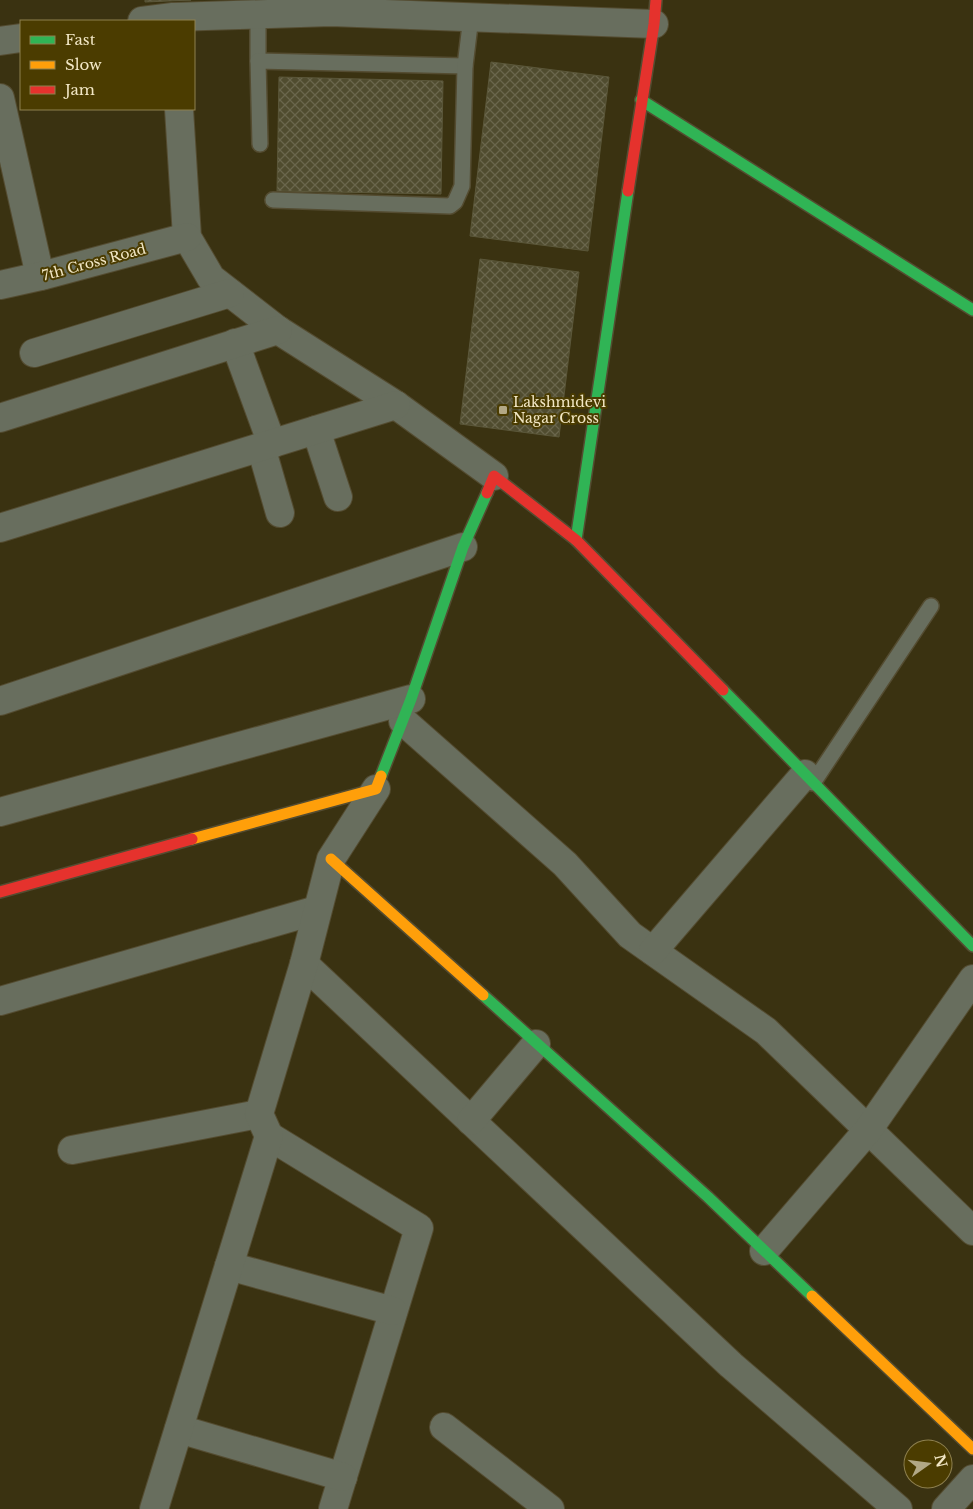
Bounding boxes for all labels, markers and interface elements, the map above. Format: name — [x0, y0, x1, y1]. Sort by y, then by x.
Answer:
legend — [20, 20, 195, 110]
text: Fast — [65, 30, 96, 49]
text: Slow — [65, 55, 102, 74]
text: Jam — [63, 80, 95, 99]
street label: 7th Cross Road — [40, 239, 148, 285]
place label: Lakshmidevi Nagar Cross — [513, 393, 606, 427]
marker: Lakshmidevi Nagar Cross — [497, 404, 509, 416]
north arrow — [903, 1439, 953, 1489]
text: N — [930, 1452, 951, 1469]

